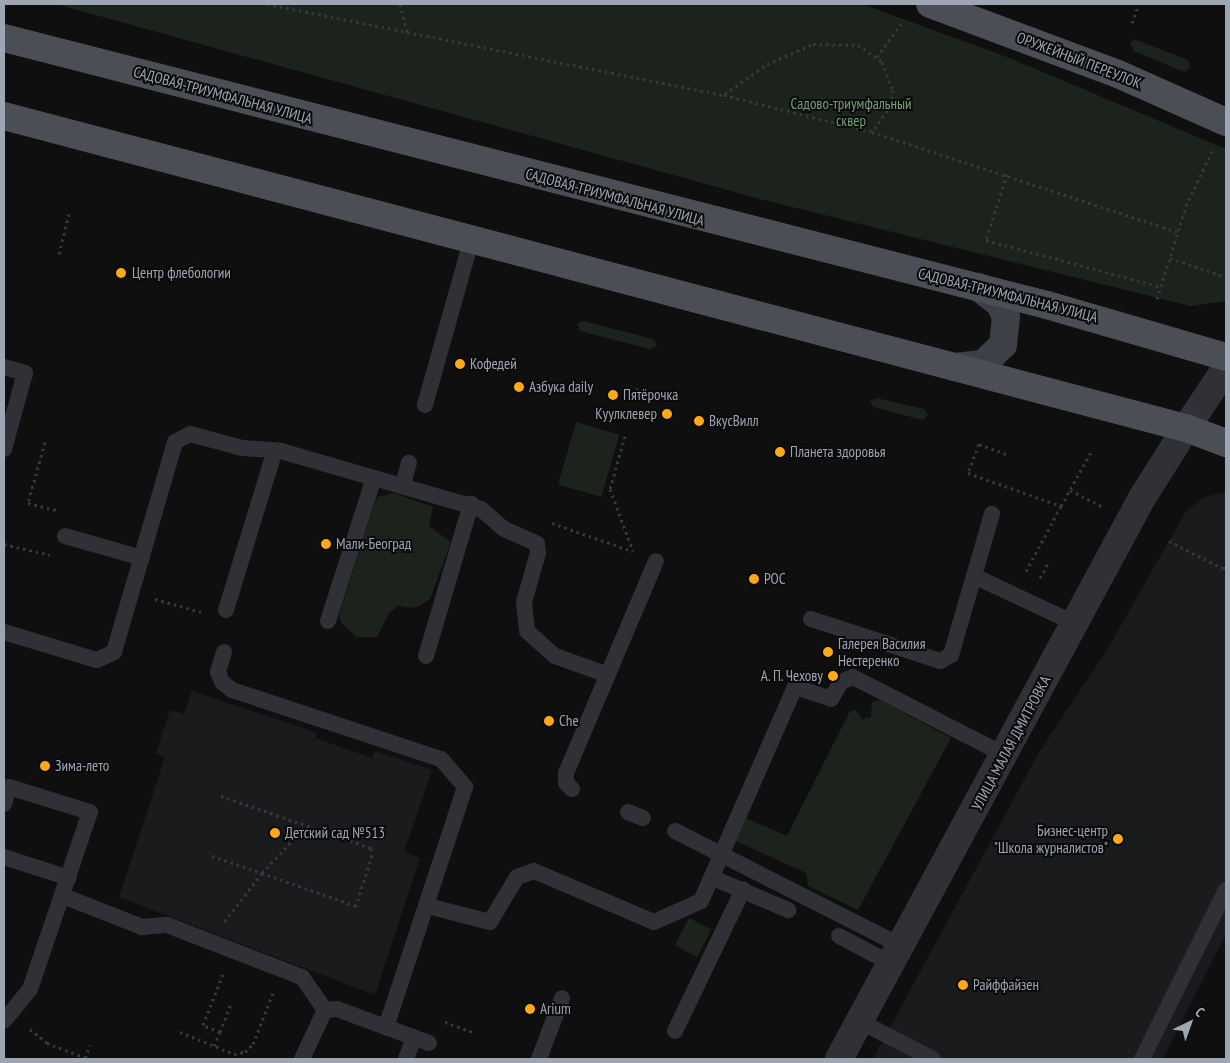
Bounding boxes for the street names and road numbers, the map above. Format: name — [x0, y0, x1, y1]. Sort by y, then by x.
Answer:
street label: ОРУЖЕЙНЫЙ ПЕРЕУЛОК — [1014, 28, 1144, 92]
street label: САДОВАЯ-ТРИУМФАЛЬНАЯ УЛИЦА — [131, 62, 315, 128]
street label: САДОВАЯ-ТРИУМФАЛЬНАЯ УЛИЦА — [523, 164, 707, 230]
street label: САДОВАЯ-ТРИУМФАЛЬНАЯ УЛИЦА — [916, 264, 1100, 326]
street label: УЛИЦА МАЛАЯ ДМИТРОВКА — [968, 672, 1054, 814]

